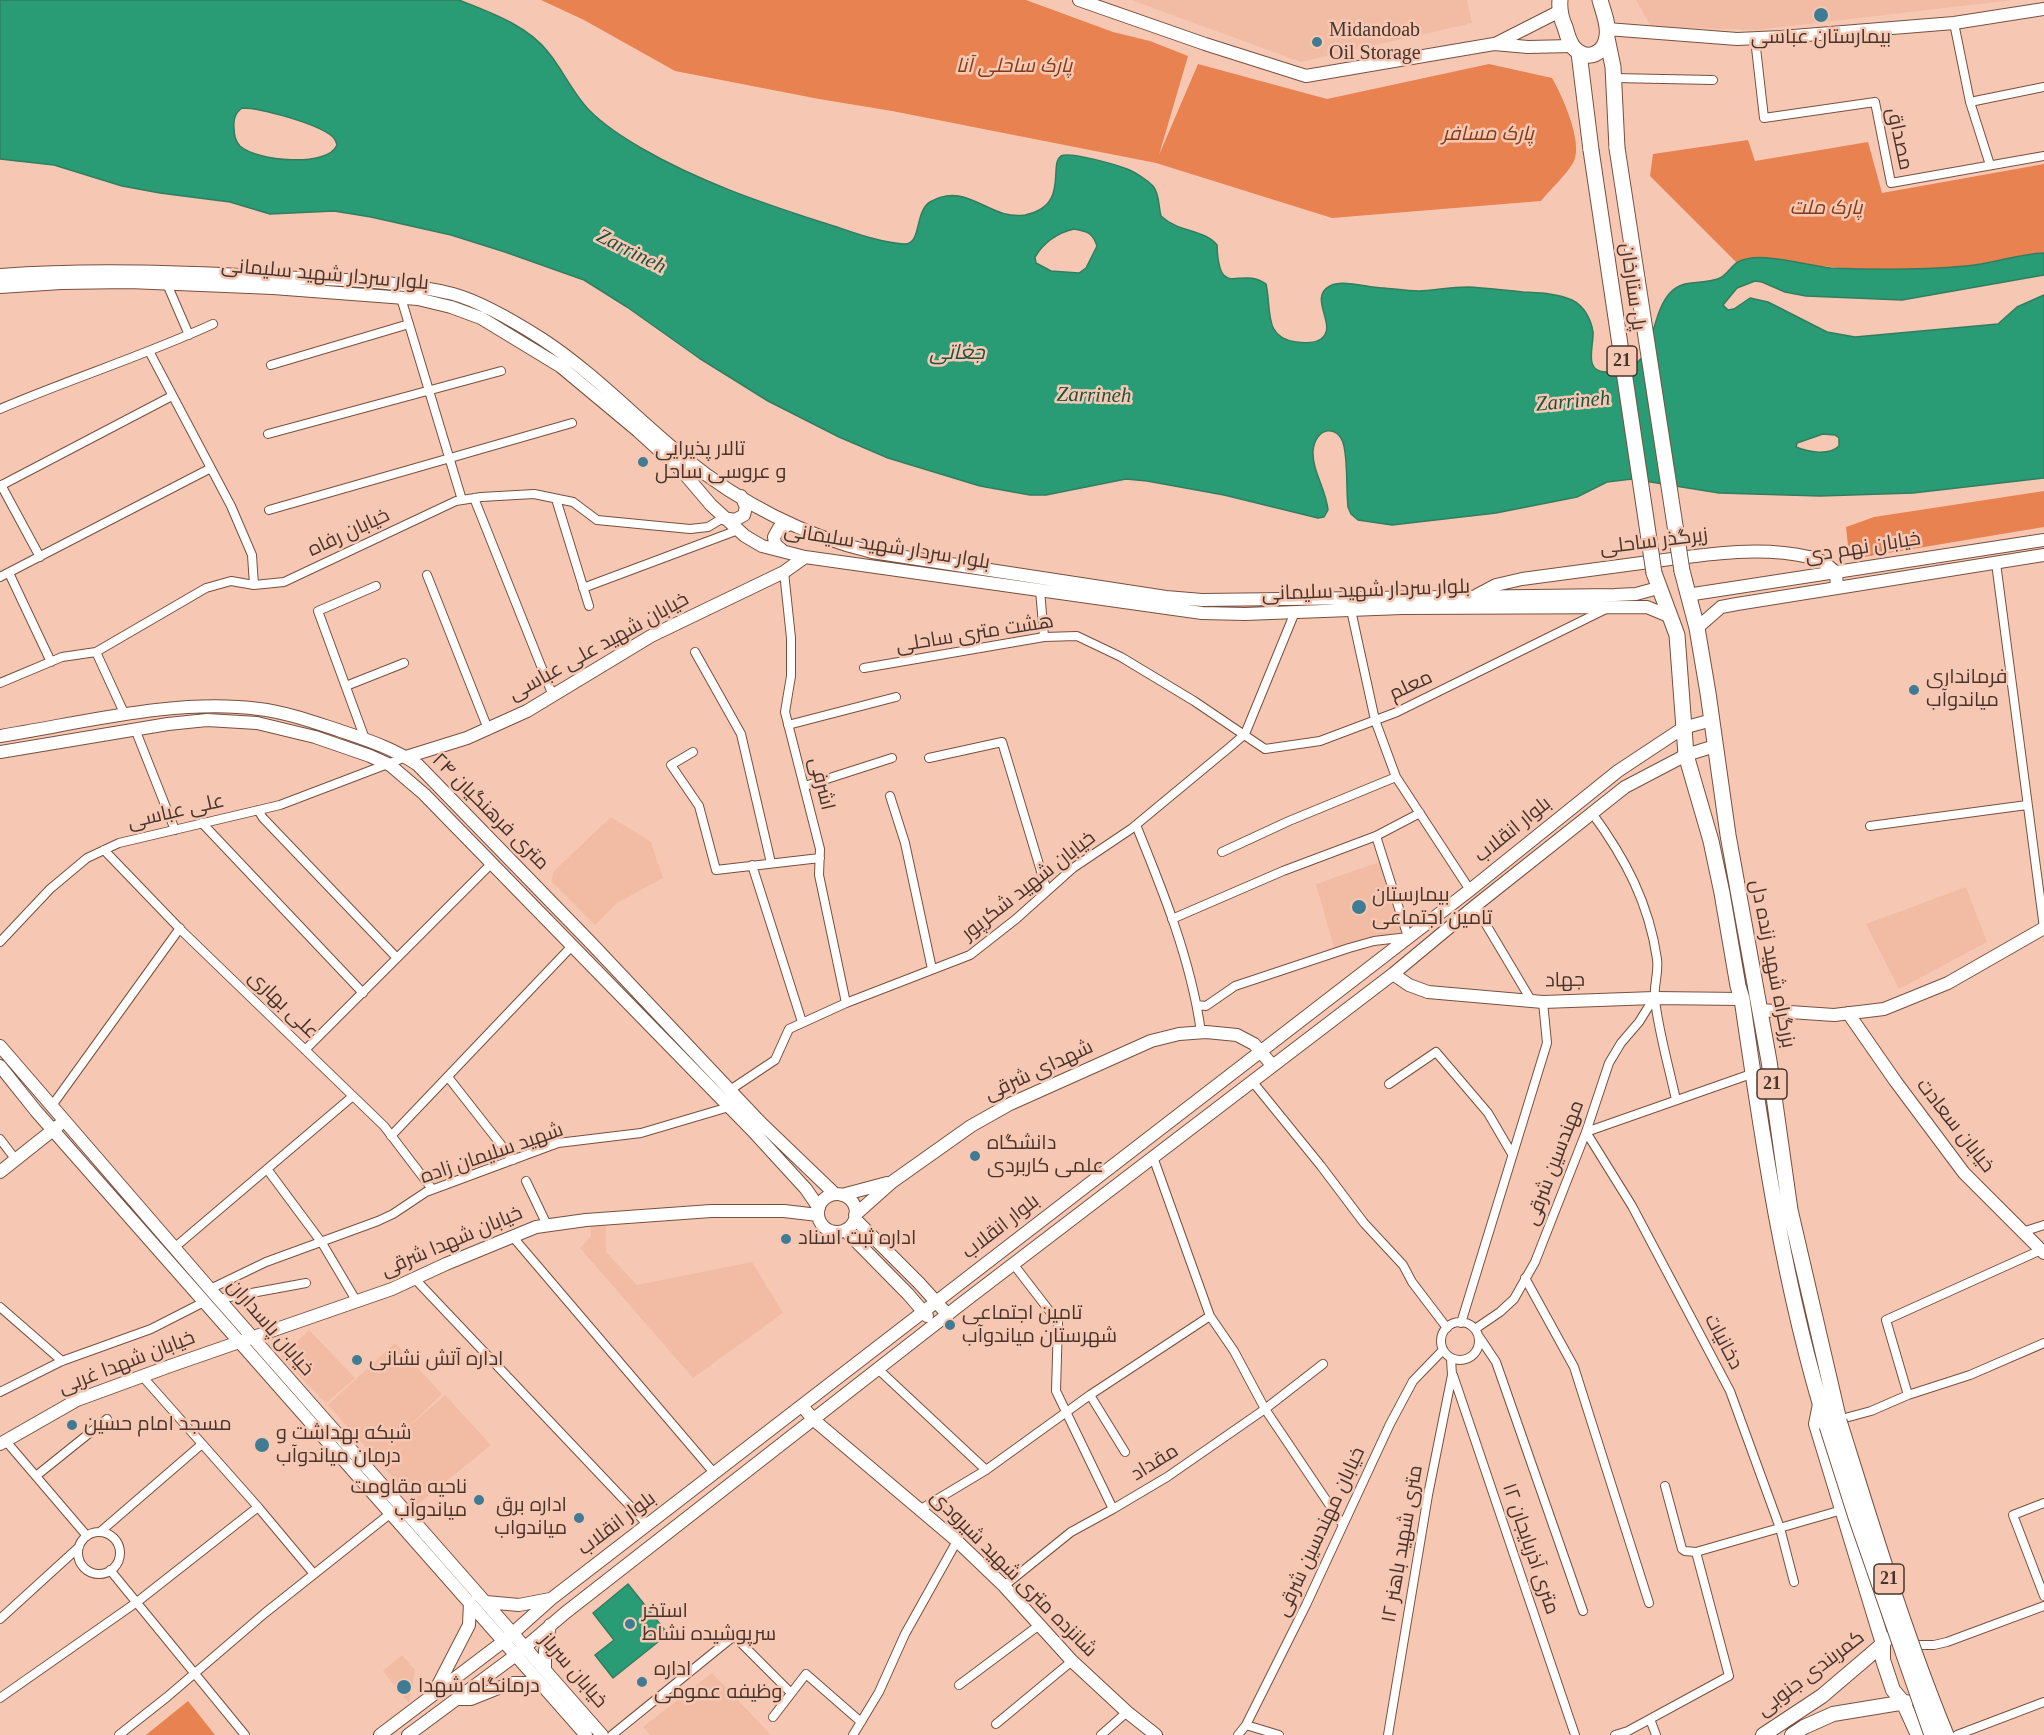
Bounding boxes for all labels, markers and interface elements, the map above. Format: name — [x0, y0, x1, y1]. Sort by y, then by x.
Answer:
marker: بیمارستان عباسی — [1812, 6, 1830, 24]
place label: Midandoab Oil Storage — [1329, 19, 1421, 66]
place label: بیمارستان عباسی — [1751, 26, 1891, 50]
marker: Midandoab Oil Storage — [1310, 35, 1324, 49]
park label: پارک ساحلی آنا — [956, 55, 1072, 79]
street label: مصداق — [1881, 106, 1917, 172]
park label: پارک مسافر — [1442, 123, 1534, 147]
park label: پارک ملت — [1790, 197, 1862, 221]
water label: Zarrineh — [592, 224, 670, 280]
street label: پل ستارخان — [1614, 242, 1650, 332]
street label: بلوار سردار شهید سلیمانی — [220, 254, 430, 296]
water label: جغاتی — [929, 340, 985, 366]
road number: 21 — [1607, 346, 1637, 376]
water label: Zarrineh — [1056, 383, 1132, 409]
water label: Zarrineh — [1535, 386, 1611, 418]
place label: تالار پذیرایی و عروسی ساحل — [655, 438, 786, 485]
marker: تالار پذیرایی و عروسی ساحل — [636, 455, 650, 469]
street label: خیابان رفاه — [304, 504, 394, 562]
street label: بلوار سردار شهید سلیمانی — [782, 519, 992, 575]
street label: زیرگذر ساحلی — [1599, 523, 1709, 561]
street label: خیابان نهم دی — [1803, 527, 1923, 569]
street label: بلوار سردار شهید سلیمانی — [1261, 575, 1471, 607]
street label: خیابان شهید علی عباسی — [505, 587, 693, 707]
street label: هشت متری ساحلی — [894, 610, 1056, 658]
street label: معلم — [1386, 666, 1436, 706]
place label: فرمانداری میاندوآب — [1926, 666, 2007, 713]
marker: فرمانداری میاندوآب — [1907, 683, 1921, 697]
street label: ۲۴ متری فرهنگیان — [426, 748, 554, 876]
street label: اشرفی — [803, 755, 839, 813]
street label: علی عباسی — [125, 789, 227, 835]
street label: بلوار انقلاب — [1470, 792, 1556, 868]
street label: خیابان شهید شکرپور — [957, 826, 1101, 946]
street label: بزرگراه شهید زنده دل — [1744, 878, 1800, 1050]
place label: بیمارستان تامین اجتماعی — [1372, 884, 1492, 931]
marker: بیمارستان تامین اجتماعی — [1350, 898, 1368, 916]
street label: علی بهاری — [243, 966, 323, 1044]
street label: جهاد — [1545, 969, 1585, 993]
street label: شهدای شرقی — [981, 1035, 1097, 1107]
road number: 21 — [1757, 1069, 1787, 1099]
street label: خیابان سعادت — [1911, 1074, 1999, 1178]
street label: مهندسین شرقی — [1520, 1097, 1590, 1229]
street label: شهید سلیمان زاده — [417, 1118, 567, 1190]
place label: دانشگاه علمی کاربردی — [987, 1132, 1104, 1179]
marker: دانشگاه علمی کاربردی — [968, 1149, 982, 1163]
street label: بلوار انقلاب — [958, 1189, 1044, 1265]
street label: خیابان شهدا شرقی — [378, 1201, 526, 1283]
place label: اداره ثبت اسناد — [798, 1227, 916, 1251]
marker: اداره ثبت اسناد — [779, 1232, 793, 1246]
street label: خیابان پاسداران — [221, 1275, 319, 1381]
place label: تامین اجتماعی شهرستان میاندوآب — [962, 1302, 1117, 1349]
street label: دخانیات — [1698, 1310, 1748, 1374]
marker: تامین اجتماعی شهرستان میاندوآب — [943, 1318, 957, 1332]
street label: خیابان شهدا غربی — [55, 1326, 199, 1400]
place label: اداره آتش نشانی — [369, 1348, 503, 1372]
marker: اداره آتش نشانی — [350, 1353, 364, 1367]
place label: مسجد امام حسین — [84, 1413, 232, 1437]
marker: مسجد امام حسین — [65, 1418, 79, 1432]
place label: شبکه بهداشت و درمان میاندوآب — [276, 1422, 412, 1469]
marker: شبکه بهداشت و درمان میاندوآب — [253, 1436, 271, 1454]
street label: مقداد — [1127, 1439, 1183, 1487]
street label: خیابان مهندسین شرقی — [1271, 1443, 1371, 1621]
street label: ۱۲ متری شهید باهنر — [1377, 1463, 1429, 1625]
place label: ناحیه مقاومت میاندوآب — [351, 1476, 467, 1523]
street label: ۱۲ متری آذربایجان — [1496, 1480, 1564, 1618]
street label: شانزده متری شهید شیرودی — [925, 1486, 1101, 1662]
street label: بلوار انقلاب — [573, 1487, 661, 1561]
marker: ناحیه مقاومت میاندوآب — [472, 1493, 486, 1507]
place label: اداره برق میاندواب — [494, 1494, 567, 1541]
marker: اداره برق میاندواب — [572, 1511, 586, 1525]
road number: 21 — [1874, 1564, 1904, 1594]
place label: استخر سرپوشیده نشاط — [642, 1600, 776, 1647]
marker: استخر سرپوشیده نشاط — [623, 1617, 637, 1631]
street label: کمربندی جنوبی — [1753, 1626, 1869, 1722]
street label: خیابان سرباز — [534, 1629, 612, 1713]
place label: اداره وظیفه عمومی — [654, 1658, 782, 1705]
place label: درمانگاه شهدا — [418, 1675, 540, 1699]
marker: اداره وظیفه عمومی — [635, 1675, 649, 1689]
marker: درمانگاه شهدا — [395, 1678, 413, 1696]

